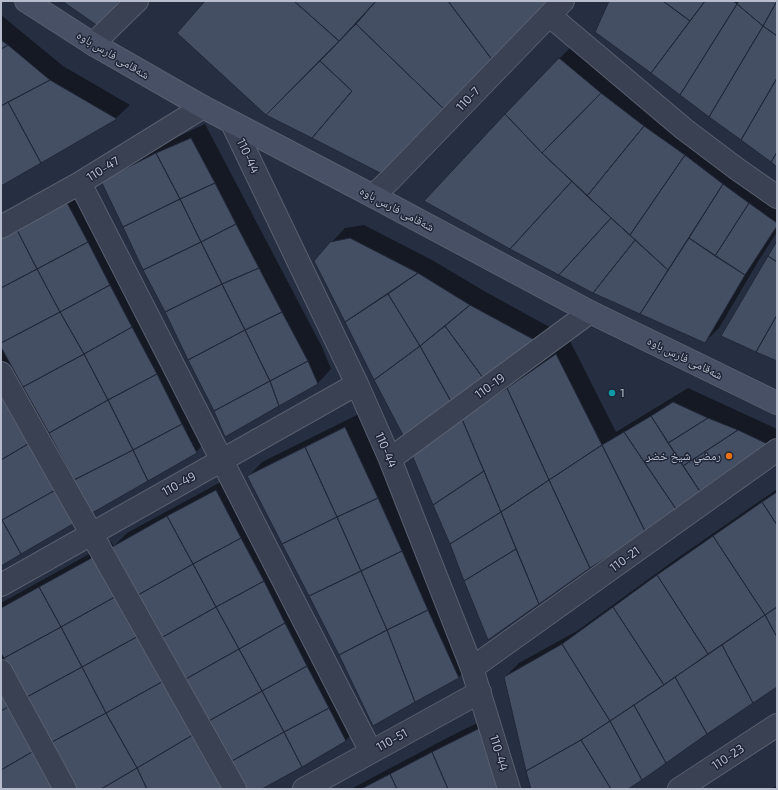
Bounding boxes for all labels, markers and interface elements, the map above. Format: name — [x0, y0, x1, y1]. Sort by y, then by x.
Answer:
street label: شەقامی فارس باوە — [74, 28, 152, 82]
street label: 110-7 — [453, 84, 483, 114]
street label: 110-44 — [234, 136, 262, 176]
street label: 110-47 — [84, 153, 122, 185]
street label: شەقامی فارس باوە — [357, 183, 437, 235]
street label: شەقامی فارس باوە — [645, 334, 725, 382]
street label: 110-19 — [472, 370, 508, 402]
place label: 1 — [620, 386, 625, 400]
marker: 1 — [607, 388, 617, 398]
street label: 110-44 — [372, 430, 400, 470]
place label: رمضي شيخ خضر — [646, 449, 721, 463]
marker: رمضي شيخ خضر — [724, 451, 734, 461]
street label: 110-49 — [160, 469, 198, 499]
street label: 110-21 — [607, 543, 643, 575]
street label: 110-51 — [374, 726, 410, 754]
street label: 110-44 — [487, 733, 511, 773]
street label: 110-23 — [709, 741, 747, 773]

